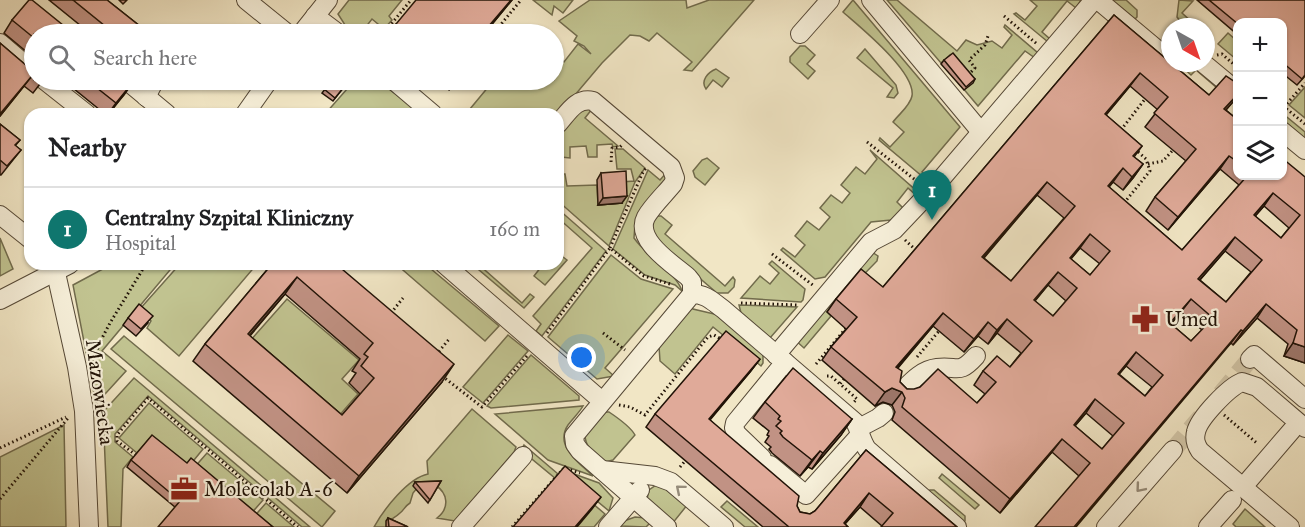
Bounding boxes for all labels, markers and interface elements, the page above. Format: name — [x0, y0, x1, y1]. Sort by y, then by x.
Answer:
north arrow — [1161, 18, 1215, 72]
map controls — [1233, 18, 1287, 180]
button: + — [1233, 18, 1287, 72]
search box — [24, 24, 564, 90]
icon: search — [45, 41, 78, 74]
text: Search here — [93, 44, 197, 71]
button: − — [1233, 72, 1287, 126]
button: layers — [1233, 126, 1287, 180]
text: Nearby — [48, 131, 126, 163]
pin: 1 — [912, 170, 952, 220]
text: Centralny Szpital Kliniczny — [105, 204, 353, 231]
text: 1 — [64, 217, 71, 241]
text: 160 m — [489, 217, 540, 241]
text: Hospital — [105, 231, 176, 255]
pharmacy icon: Umed — [1130, 304, 1160, 334]
place label: Umed — [1165, 306, 1218, 332]
street label: Mazowiecka — [80, 337, 120, 447]
your location — [567, 343, 596, 372]
office icon: Molecolab A-6 — [169, 474, 199, 504]
place label: Molecolab A-6 — [204, 476, 334, 502]
one-way arrow — [1136, 481, 1147, 492]
one-way arrow — [676, 485, 687, 496]

